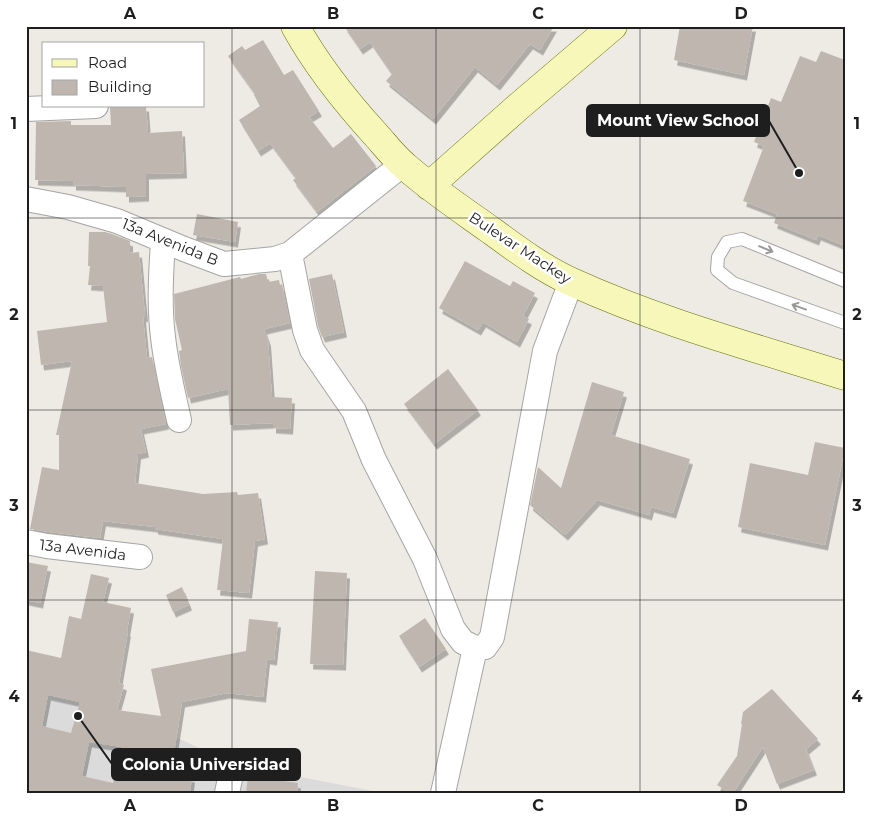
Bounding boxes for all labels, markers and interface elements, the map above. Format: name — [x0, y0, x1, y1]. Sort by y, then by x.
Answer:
text: A — [123, 4, 137, 23]
text: B — [327, 4, 339, 23]
text: C — [532, 4, 544, 23]
text: D — [734, 4, 748, 23]
legend — [42, 42, 205, 108]
text: Road — [88, 53, 127, 72]
text: Building — [88, 77, 152, 96]
callout: Mount View School — [587, 105, 769, 136]
text: Mount View School — [597, 111, 759, 130]
text: 1 — [11, 114, 17, 133]
text: 1 — [854, 114, 860, 133]
street label: Bulevar Mackey — [466, 207, 576, 288]
street label: 13a Avenida B — [119, 214, 221, 270]
one-way arrow — [758, 244, 773, 254]
one-way arrow — [792, 302, 807, 311]
text: 2 — [9, 305, 19, 324]
text: 2 — [852, 305, 862, 324]
text: 3 — [8, 496, 19, 515]
text: 3 — [851, 496, 862, 515]
street label: 13a Avenida — [39, 535, 127, 564]
text: 4 — [8, 687, 20, 706]
text: 4 — [851, 687, 863, 706]
callout: Colonia Universidad — [112, 749, 300, 780]
text: Colonia Universidad — [122, 755, 290, 774]
text: A — [123, 796, 137, 815]
text: B — [327, 796, 339, 815]
text: C — [532, 796, 544, 815]
text: D — [734, 796, 748, 815]

